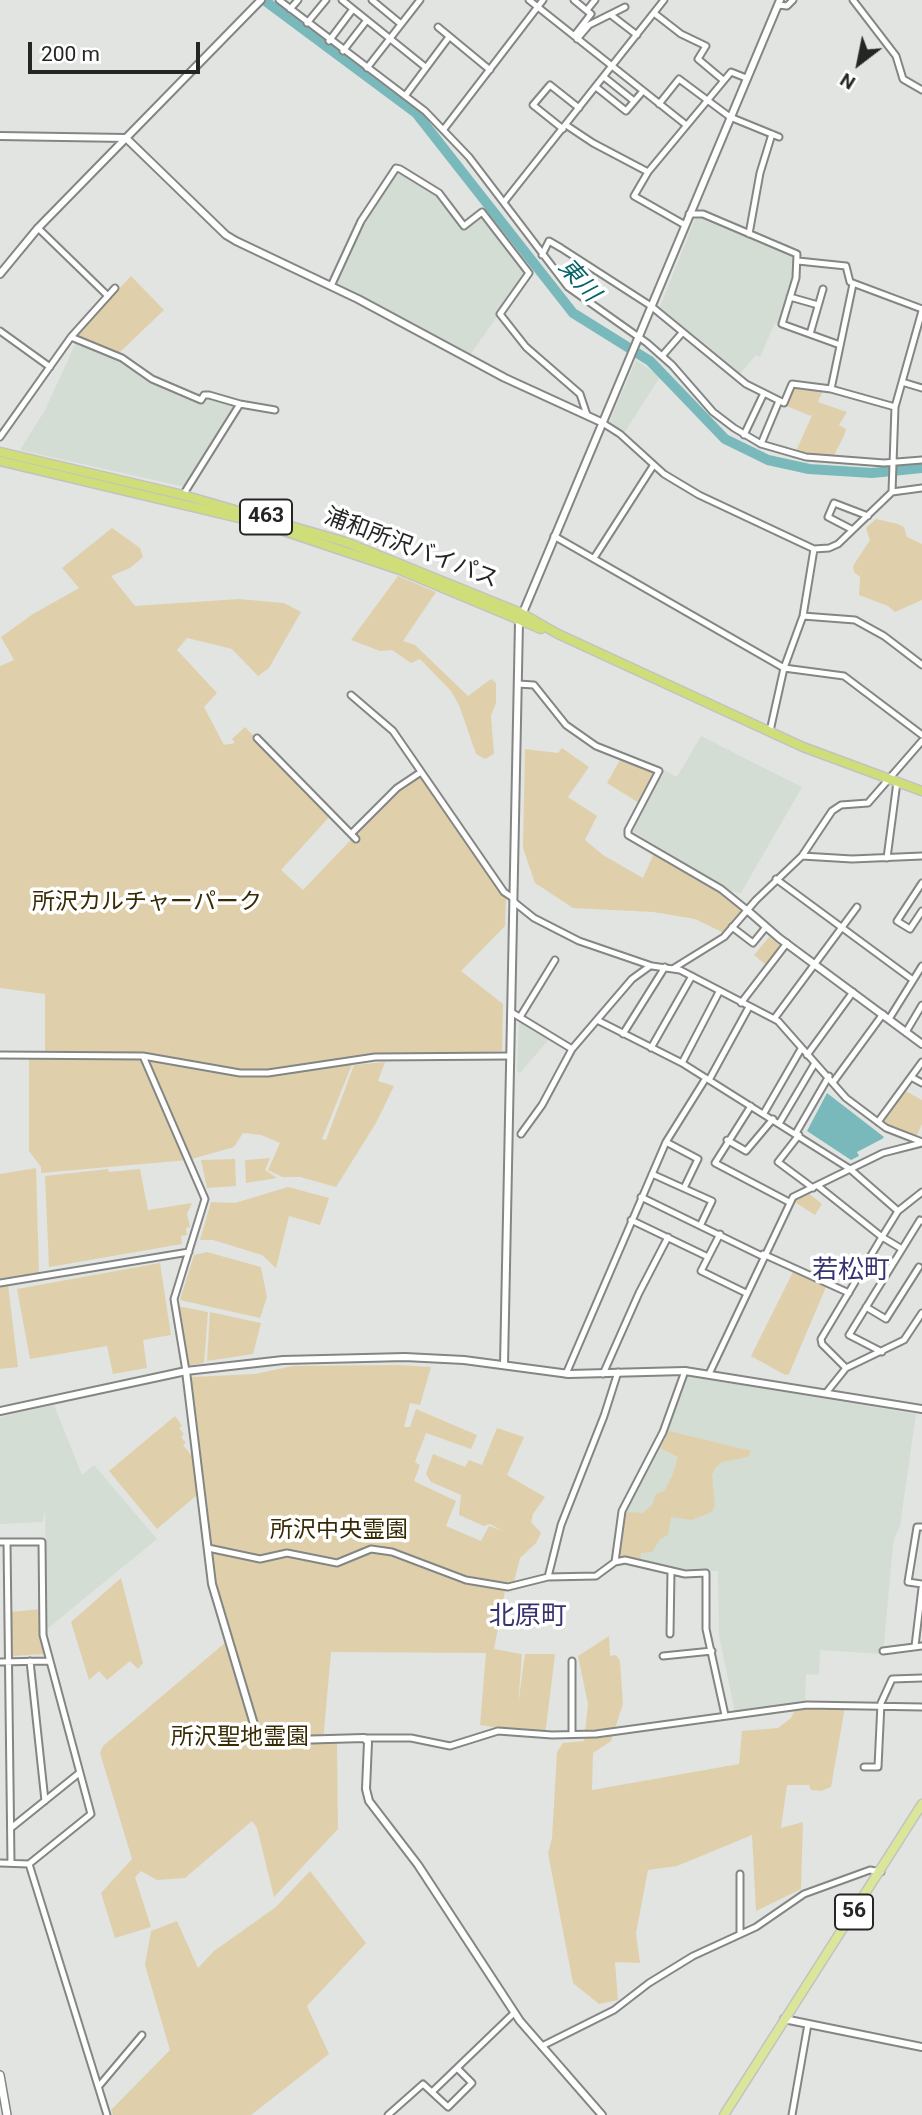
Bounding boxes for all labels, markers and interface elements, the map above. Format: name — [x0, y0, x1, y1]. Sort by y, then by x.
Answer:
scale bar — [32, 28, 203, 72]
north arrow — [824, 28, 894, 98]
text: 200 m — [41, 42, 100, 66]
text: N — [836, 68, 859, 95]
water label: 東川 — [551, 254, 605, 308]
road number: 463 — [240, 500, 292, 534]
street label: 浦和所沢バイパス — [320, 503, 502, 595]
park label: 所沢カルチャーパーク — [32, 889, 262, 917]
district label: 若松町 — [812, 1255, 890, 1287]
park label: 所沢中央霊園 — [270, 1517, 408, 1545]
district label: 北原町 — [489, 1601, 567, 1633]
park label: 所沢聖地霊園 — [171, 1724, 309, 1752]
road number: 56 — [835, 1895, 873, 1930]

